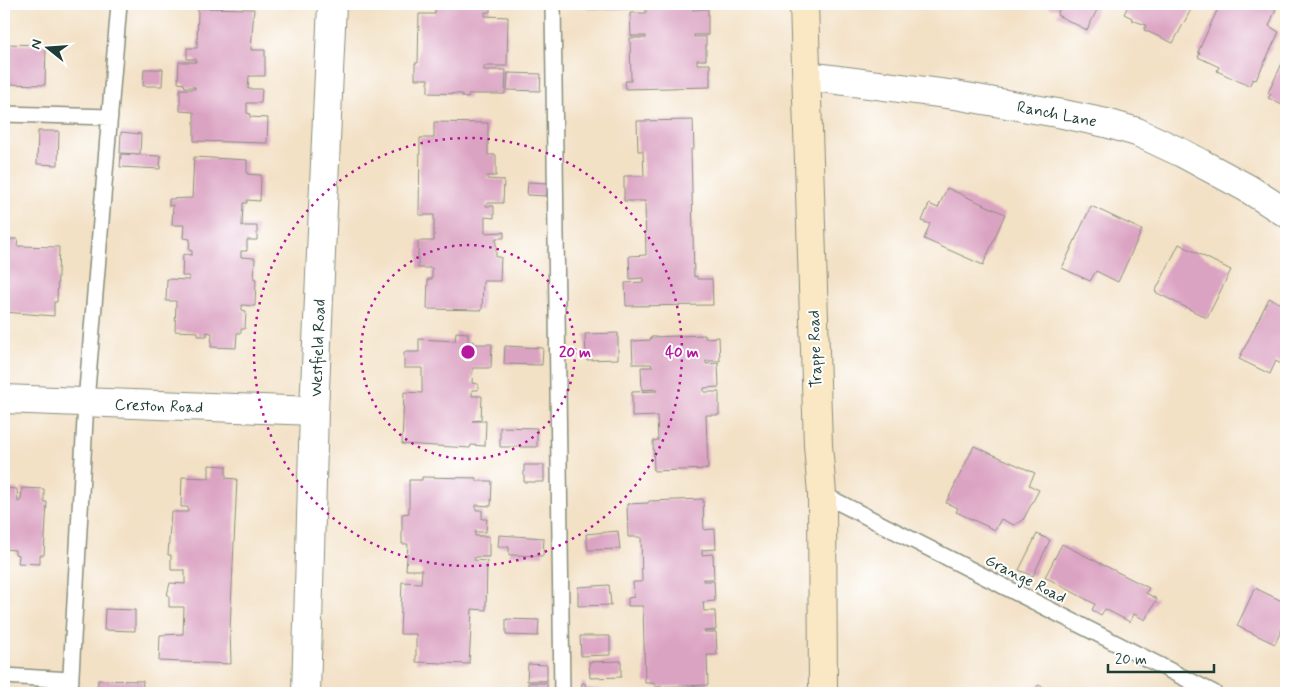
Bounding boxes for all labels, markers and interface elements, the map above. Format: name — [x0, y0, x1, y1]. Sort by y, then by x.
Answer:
north arrow — [22, 22, 72, 72]
text: N — [27, 37, 46, 52]
street label: Ranch Lane — [1015, 96, 1098, 132]
street label: Westfield Road — [306, 299, 331, 397]
street label: Trappe Road — [804, 310, 827, 388]
centre of rings — [459, 343, 477, 361]
text: 20 m — [559, 343, 591, 363]
text: 40 m — [665, 343, 699, 363]
street label: Creston Road — [114, 394, 203, 419]
street label: Grange Road — [981, 550, 1069, 609]
scale bar — [1108, 642, 1214, 674]
text: 20 m — [1115, 650, 1147, 670]

